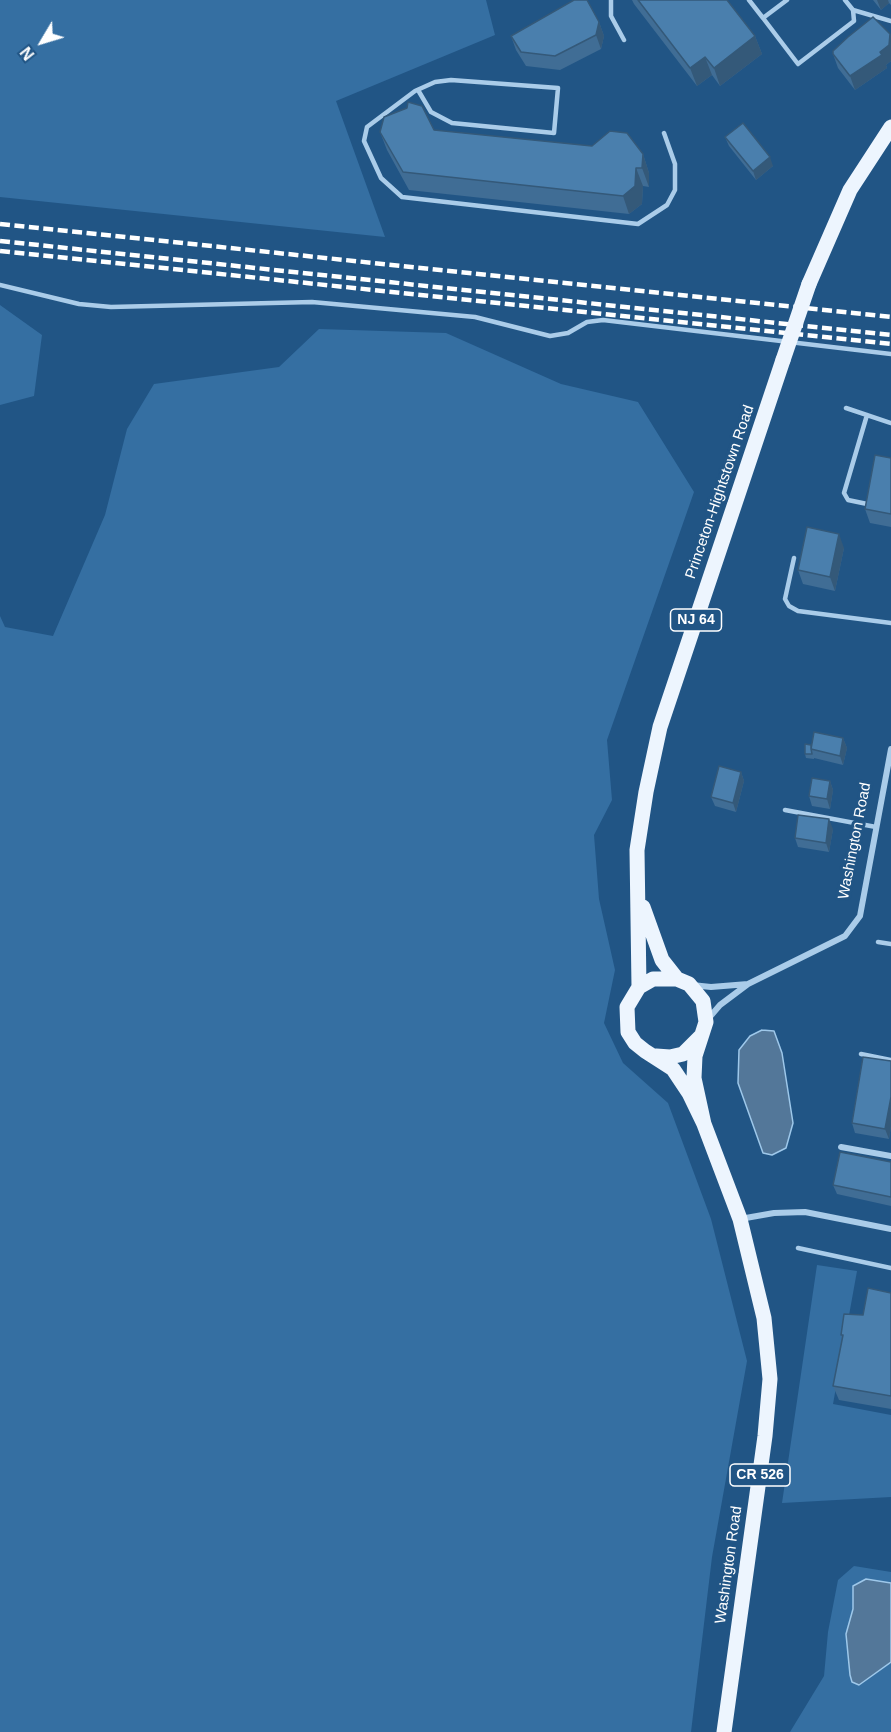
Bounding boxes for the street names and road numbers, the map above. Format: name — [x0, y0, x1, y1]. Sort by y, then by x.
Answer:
street label: Princeton-Hightstown Road — [682, 403, 758, 581]
road number: NJ 64 — [670, 609, 722, 631]
street label: Washington Road — [835, 781, 875, 901]
road number: CR 526 — [730, 1464, 790, 1486]
street label: Washington Road — [712, 1505, 746, 1625]

